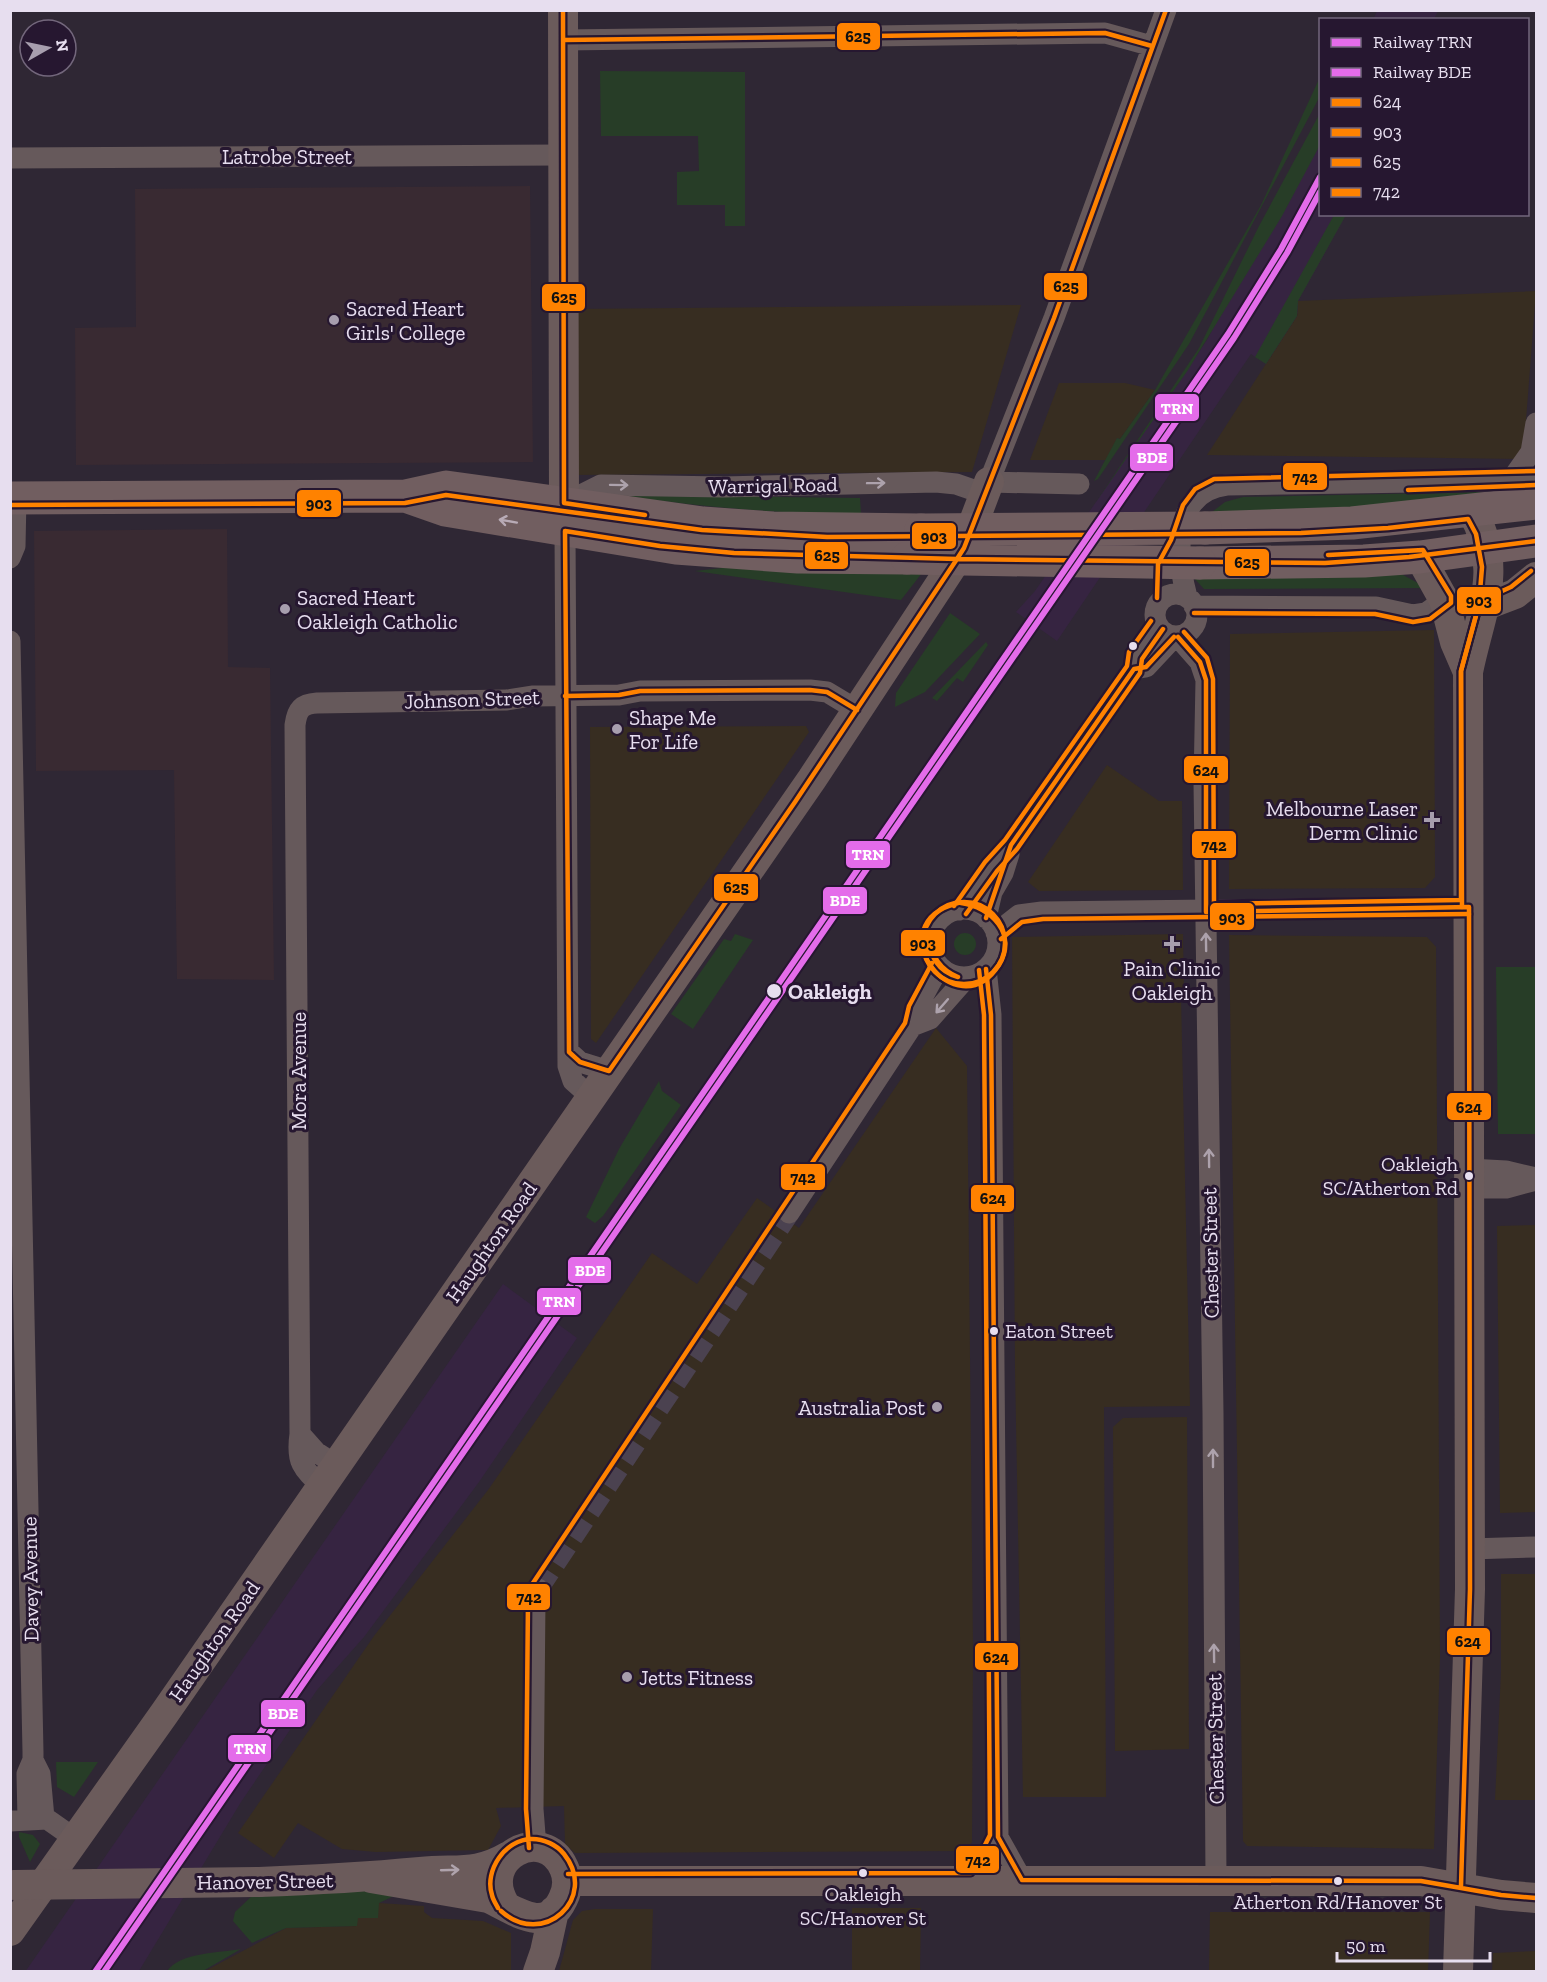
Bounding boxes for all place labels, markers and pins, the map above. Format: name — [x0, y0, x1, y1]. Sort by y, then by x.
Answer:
place label: Sacred Heart Girls' College — [346, 296, 466, 345]
marker: Sacred Heart Girls' College — [327, 313, 341, 327]
place label: Sacred Heart Oakleigh Catholic — [297, 585, 458, 634]
marker: Sacred Heart Oakleigh Catholic — [278, 602, 292, 616]
unlabelled marker — [1127, 640, 1139, 652]
place label: Shape Me For Life — [629, 705, 716, 754]
marker: Shape Me For Life — [610, 722, 624, 736]
place label: Melbourne Laser Derm Clinic — [1266, 796, 1418, 845]
marker: Melbourne Laser Derm Clinic — [1423, 811, 1441, 829]
marker: Pain Clinic Oakleigh — [1163, 935, 1181, 953]
place label: Pain Clinic Oakleigh — [1123, 956, 1221, 1005]
place label: Oakleigh — [788, 979, 872, 1004]
marker: Oakleigh — [765, 982, 783, 1000]
place label: Oakleigh SC/Atherton Rd — [1323, 1152, 1459, 1200]
marker: Oakleigh SC/Atherton Rd — [1463, 1170, 1475, 1182]
place label: Eaton Street — [1005, 1319, 1113, 1343]
marker: Eaton Street — [988, 1325, 1000, 1337]
place label: Australia Post — [798, 1395, 925, 1420]
marker: Australia Post — [930, 1400, 944, 1414]
place label: Jetts Fitness — [639, 1665, 753, 1690]
marker: Jetts Fitness — [620, 1670, 634, 1684]
marker: Oakleigh SC/Hanover St — [857, 1867, 869, 1879]
marker: Atherton Rd/Hanover St — [1332, 1875, 1344, 1887]
place label: Oakleigh SC/Hanover St — [800, 1882, 927, 1930]
place label: Atherton Rd/Hanover St — [1234, 1890, 1443, 1914]

